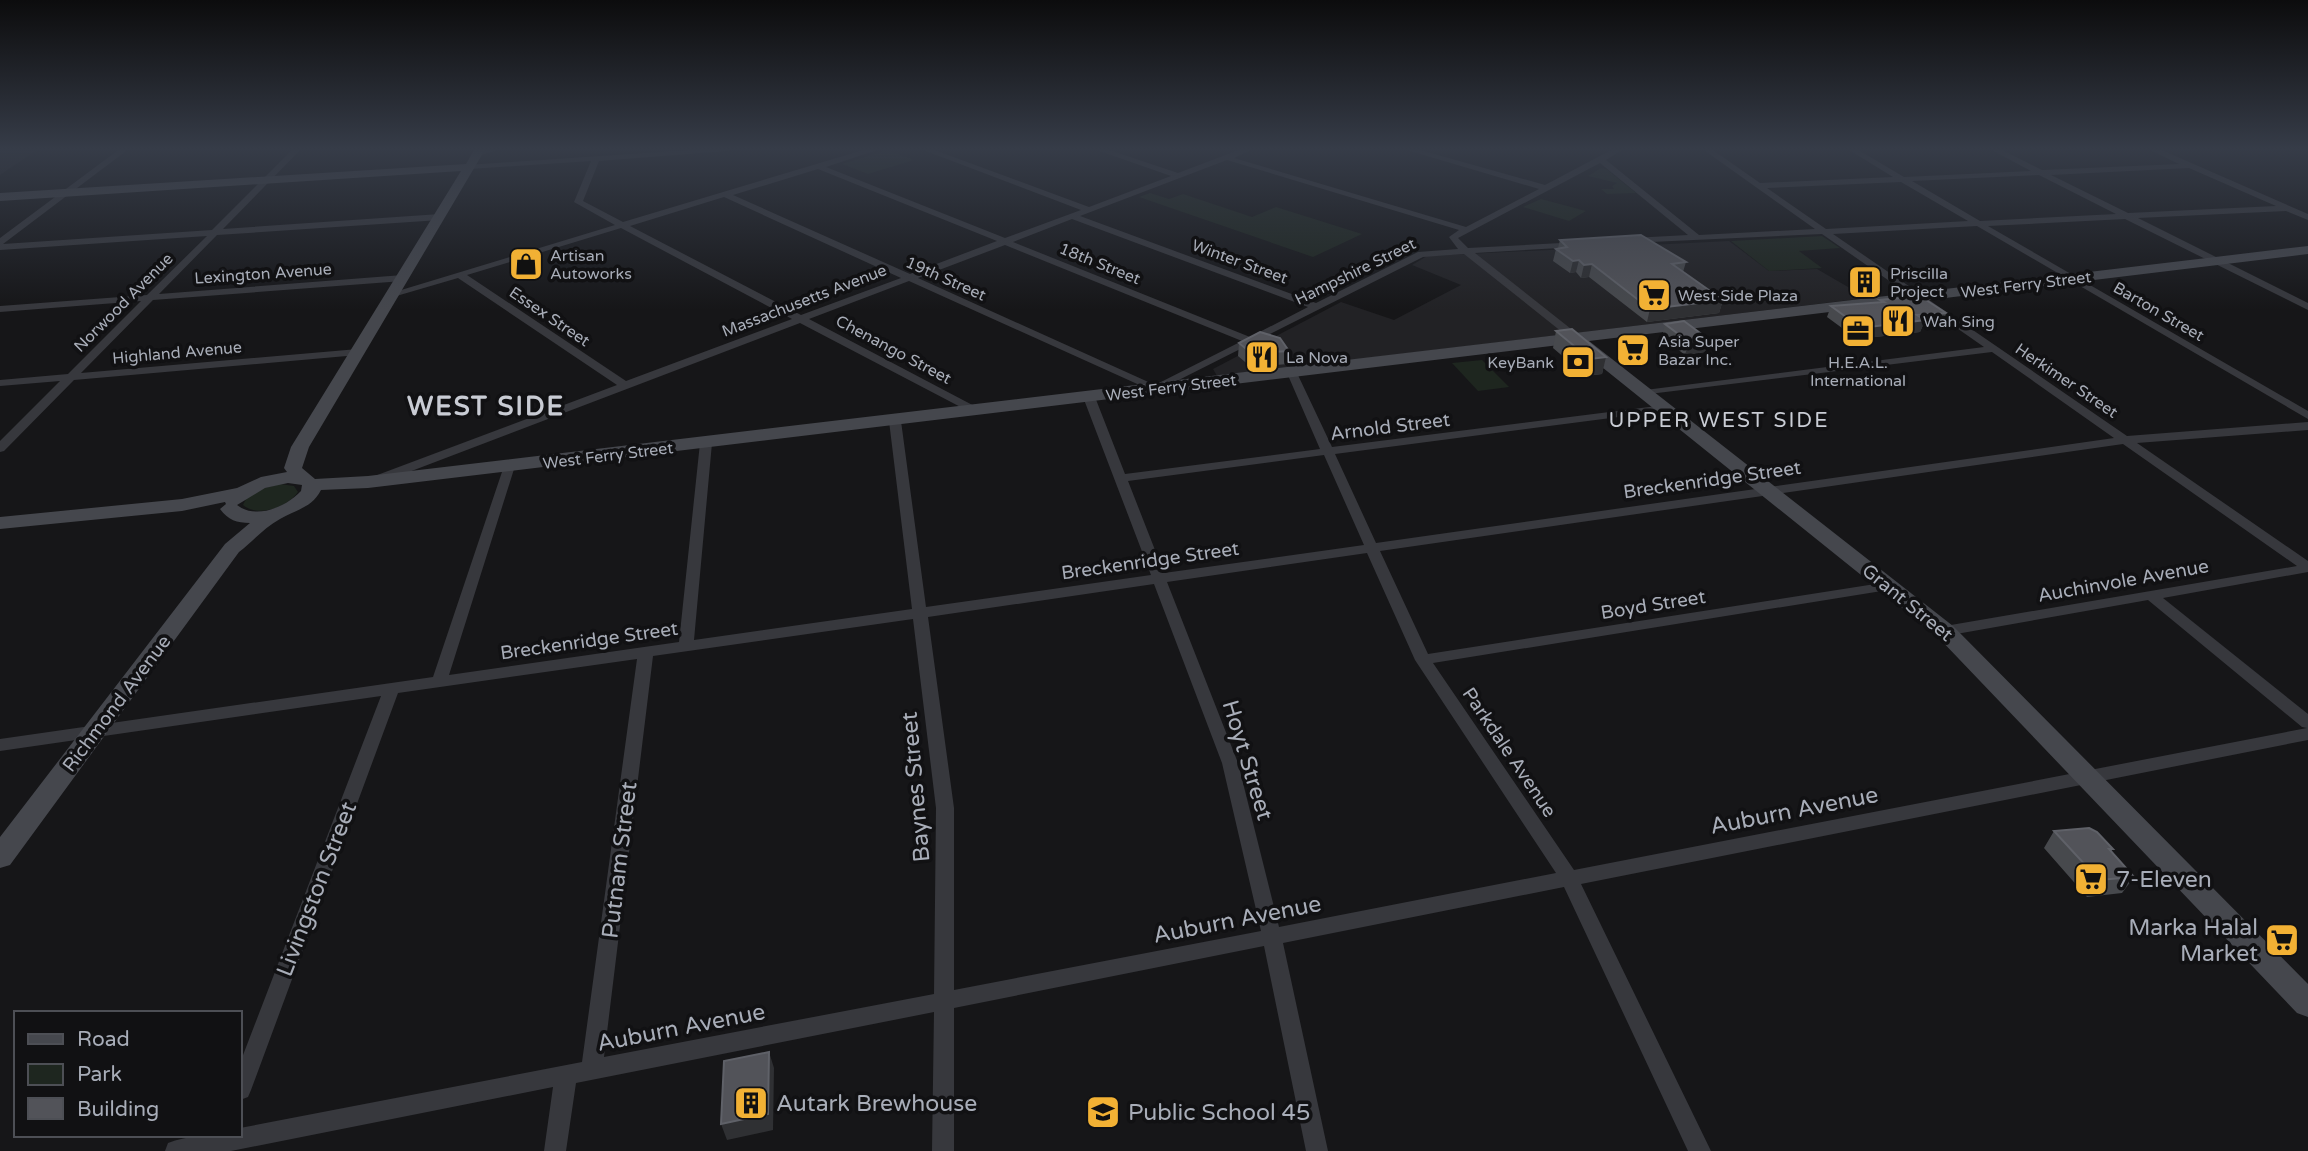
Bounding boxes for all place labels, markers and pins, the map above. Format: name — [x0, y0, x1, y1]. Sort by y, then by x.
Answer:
shop icon: Artisan Autoworks — [507, 245, 545, 283]
place label: Artisan Autoworks — [550, 246, 632, 284]
building icon: Priscilla Project — [1846, 263, 1884, 301]
place label: Priscilla Project — [1890, 264, 1948, 302]
supermarket icon: West Side Plaza — [1635, 276, 1673, 314]
place label: West Side Plaza — [1678, 286, 1798, 306]
restaurant icon: Wah Sing — [1879, 302, 1917, 340]
office icon: H.E.A.L. International — [1839, 312, 1877, 350]
place label: Wah Sing — [1923, 312, 1995, 332]
supermarket icon: Asia Super Bazar Inc. — [1614, 331, 1652, 369]
place label: Asia Super Bazar Inc. — [1658, 332, 1740, 370]
restaurant icon: La Nova — [1243, 338, 1281, 376]
bank icon: KeyBank — [1559, 343, 1597, 381]
place label: La Nova — [1286, 348, 1348, 368]
place label: KeyBank — [1487, 353, 1554, 373]
place label: H.E.A.L. International — [1810, 353, 1906, 391]
supermarket icon: 7-Eleven — [2072, 860, 2110, 898]
place label: 7-Eleven — [2116, 866, 2212, 894]
place label: Marka Halal Market — [2128, 914, 2258, 968]
supermarket icon: Marka Halal Market — [2263, 921, 2301, 959]
building icon: Autark Brewhouse — [732, 1084, 770, 1122]
place label: Autark Brewhouse — [776, 1090, 977, 1118]
school or university icon: Public School 45 — [1084, 1093, 1122, 1131]
place label: Public School 45 — [1128, 1099, 1311, 1127]

